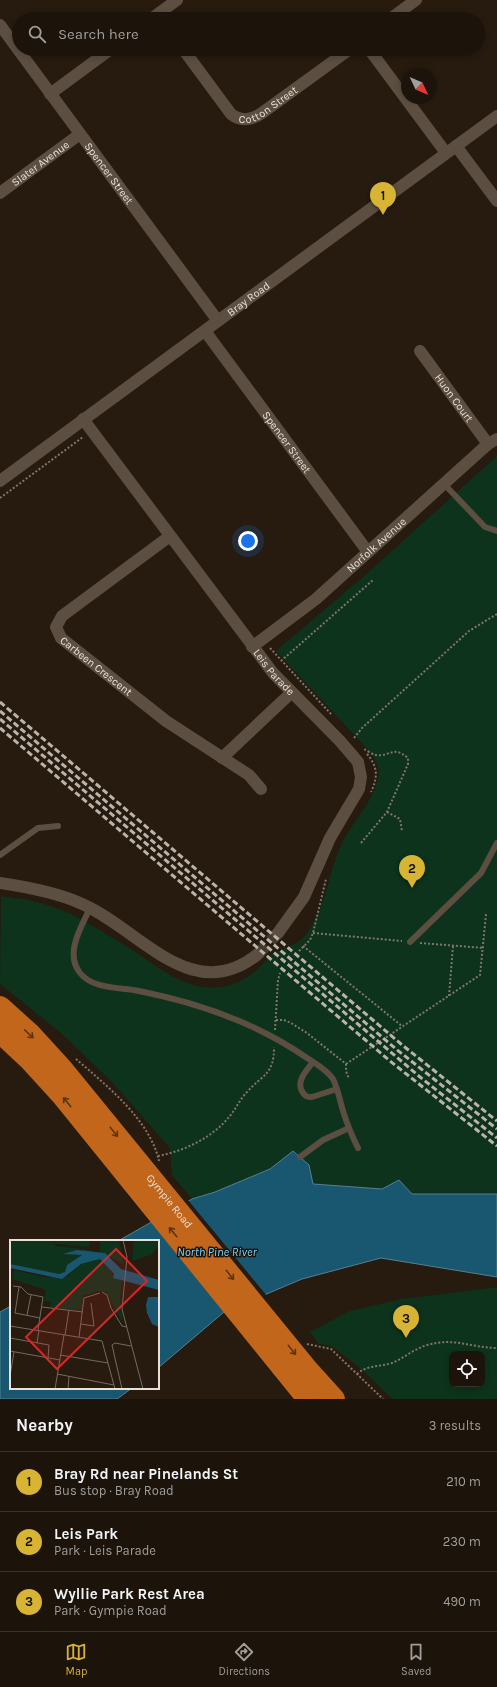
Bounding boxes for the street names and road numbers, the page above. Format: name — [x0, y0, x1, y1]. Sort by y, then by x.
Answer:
street label: Cotton Street — [238, 83, 300, 126]
street label: Slater Avenue — [9, 138, 72, 189]
street label: Spencer Street — [82, 140, 136, 207]
street label: Bray Road — [224, 279, 272, 319]
street label: Huon Court — [432, 371, 476, 425]
street label: Spencer Street — [260, 409, 314, 476]
street label: Norfolk Avenue — [344, 514, 409, 575]
street label: Carbeen Crescent — [58, 633, 135, 698]
street label: Leis Parade — [251, 646, 298, 698]
street label: Gympie Road — [144, 1171, 195, 1231]

